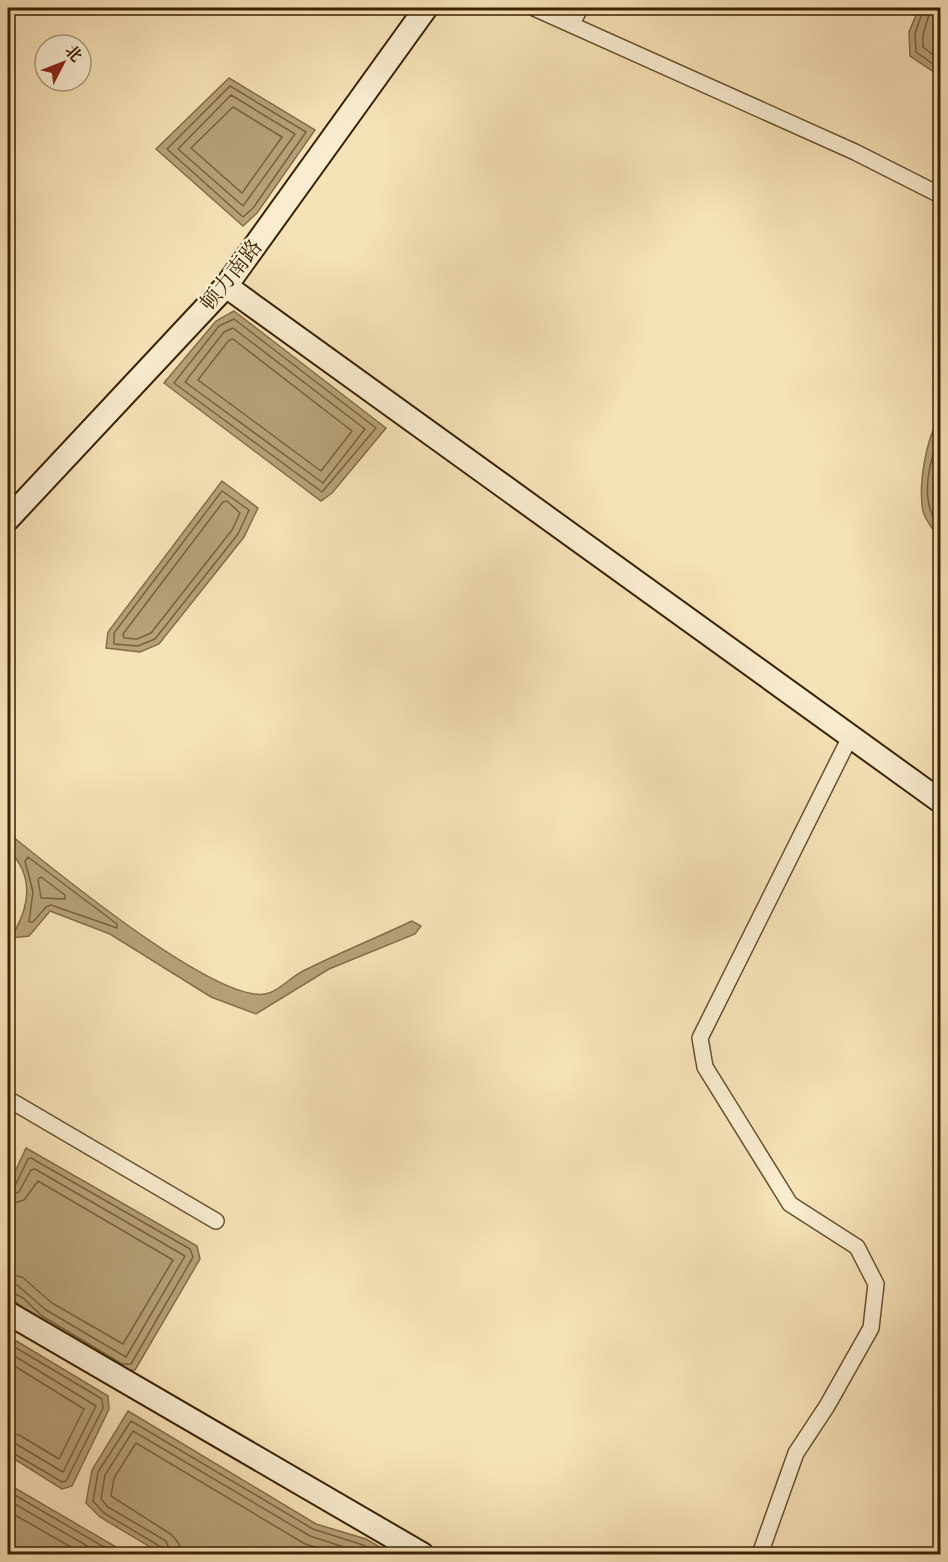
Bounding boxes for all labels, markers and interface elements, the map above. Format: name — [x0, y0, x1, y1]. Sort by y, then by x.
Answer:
north arrow — [33, 33, 93, 93]
text: 北 — [61, 41, 86, 66]
street label: 顿力南路 — [194, 234, 268, 316]

